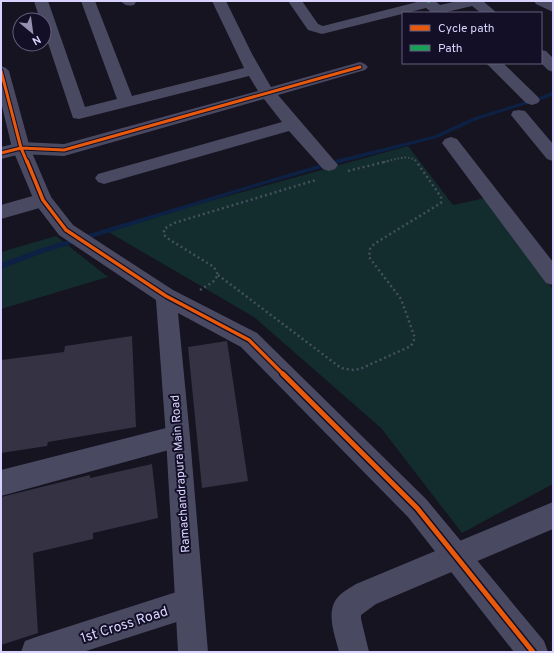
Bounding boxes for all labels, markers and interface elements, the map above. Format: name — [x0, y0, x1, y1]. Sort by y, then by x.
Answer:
north arrow — [12, 12, 52, 52]
legend — [402, 12, 542, 64]
text: Cycle path — [438, 21, 495, 37]
text: N — [30, 32, 43, 48]
text: Path — [438, 41, 463, 57]
street label: Ramachandrapura Main Road — [168, 395, 194, 553]
street label: 1st Cross Road — [79, 603, 170, 648]

